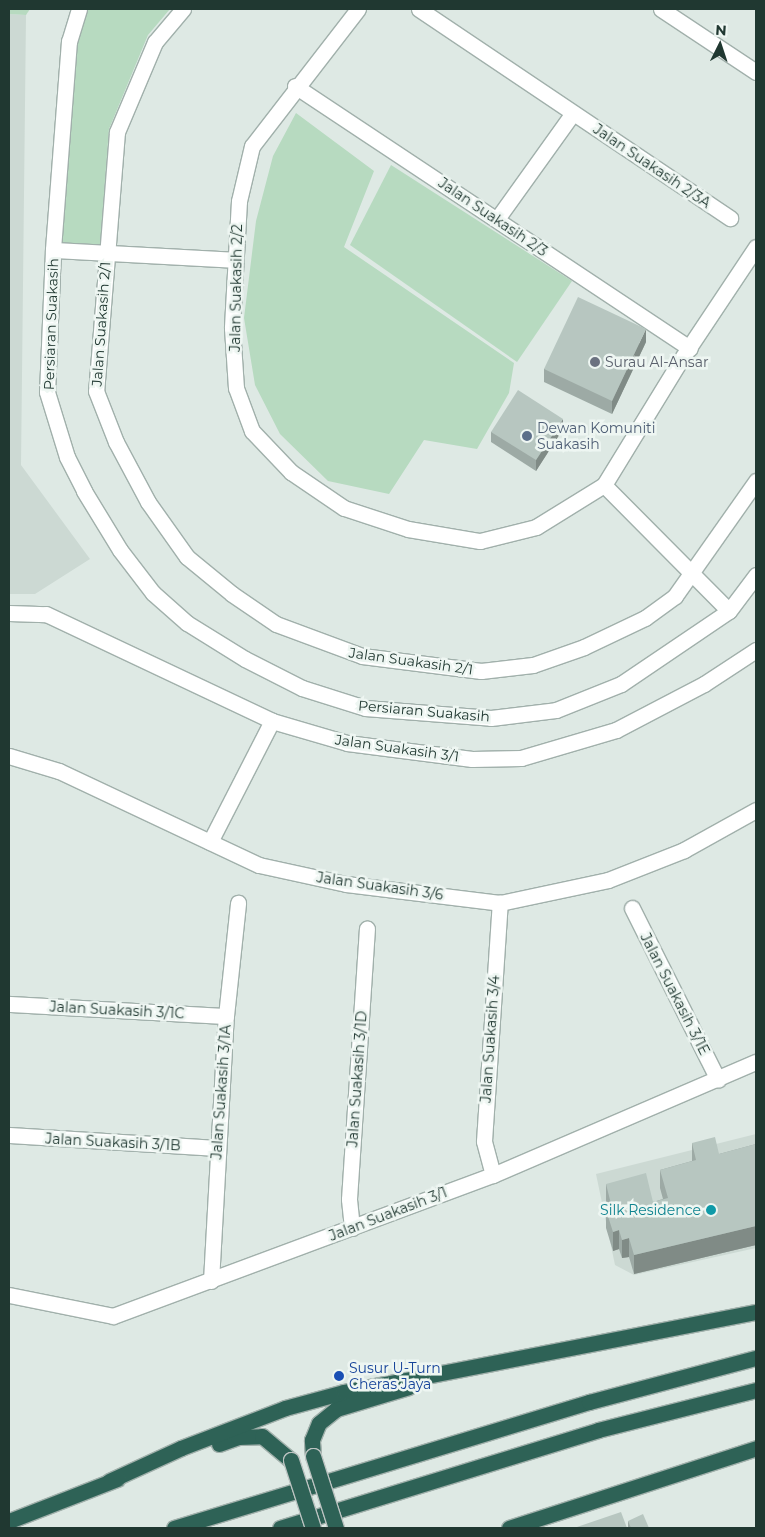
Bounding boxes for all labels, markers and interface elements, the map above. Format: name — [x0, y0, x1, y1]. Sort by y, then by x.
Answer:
north arrow — [695, 20, 745, 70]
text: N — [715, 21, 727, 39]
street label: Jalan Suakasih 2/3A — [590, 121, 714, 211]
street label: Jalan Suakasih 2/3 — [435, 174, 551, 260]
street label: Jalan Suakasih 2/2 — [226, 224, 246, 352]
street label: Persiaran Suakasih — [40, 258, 62, 390]
street label: Jalan Suakasih 2/1 — [88, 261, 114, 387]
place label: Surau Al-Ansar — [605, 354, 709, 370]
marker: Surau Al-Ansar — [589, 356, 601, 368]
place label: Dewan Komuniti Suakasih — [537, 420, 656, 452]
marker: Dewan Komuniti Suakasih — [521, 430, 533, 442]
street label: Jalan Suakasih 2/1 — [348, 644, 474, 678]
street label: Persiaran Suakasih — [358, 697, 490, 725]
street label: Jalan Suakasih 3/1 — [334, 731, 460, 765]
street label: Jalan Suakasih 3/6 — [316, 869, 444, 903]
street label: Jalan Suakasih 3/1E — [637, 930, 713, 1058]
street label: Jalan Suakasih 3/4 — [477, 975, 503, 1103]
street label: Jalan Suakasih 3/1C — [49, 998, 185, 1022]
street label: Jalan Suakasih 3/1D — [344, 1010, 370, 1148]
street label: Jalan Suakasih 3/1A — [208, 1024, 234, 1160]
street label: Jalan Suakasih 3/1B — [45, 1130, 181, 1154]
street label: Jalan Suakasih 3/1 — [327, 1184, 449, 1244]
place label: Silk Residence — [600, 1202, 701, 1218]
marker: Silk Residence — [705, 1204, 717, 1216]
place label: Susur U-Turn Cheras Jaya — [349, 1360, 441, 1392]
marker: Susur U-Turn Cheras Jaya — [333, 1370, 345, 1382]

